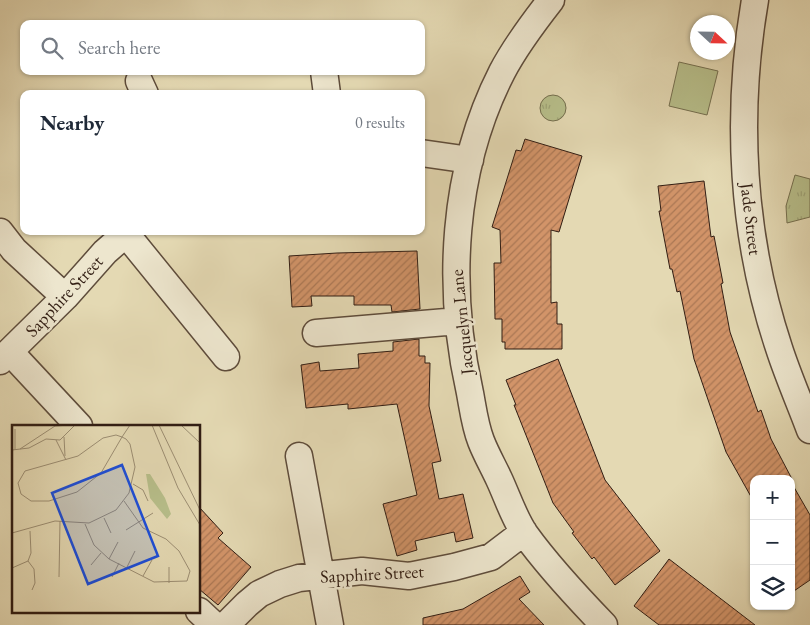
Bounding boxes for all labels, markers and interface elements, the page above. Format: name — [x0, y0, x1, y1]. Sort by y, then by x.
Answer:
north arrow — [690, 15, 735, 60]
search box — [20, 20, 425, 75]
icon: search — [38, 34, 66, 62]
text: Search here — [78, 35, 160, 60]
text: Nearby — [40, 109, 104, 136]
text: 0 results — [355, 112, 405, 133]
street label: Jade Street — [735, 180, 767, 257]
street label: Sapphire Street — [20, 250, 108, 341]
street label: Jacquelyn Lane — [445, 268, 479, 378]
inset map — [12, 425, 200, 612]
map controls — [750, 475, 795, 610]
button: + — [750, 475, 795, 520]
button: − — [750, 520, 795, 565]
street label: Sapphire Street — [320, 559, 425, 588]
button: layers — [750, 565, 795, 610]

